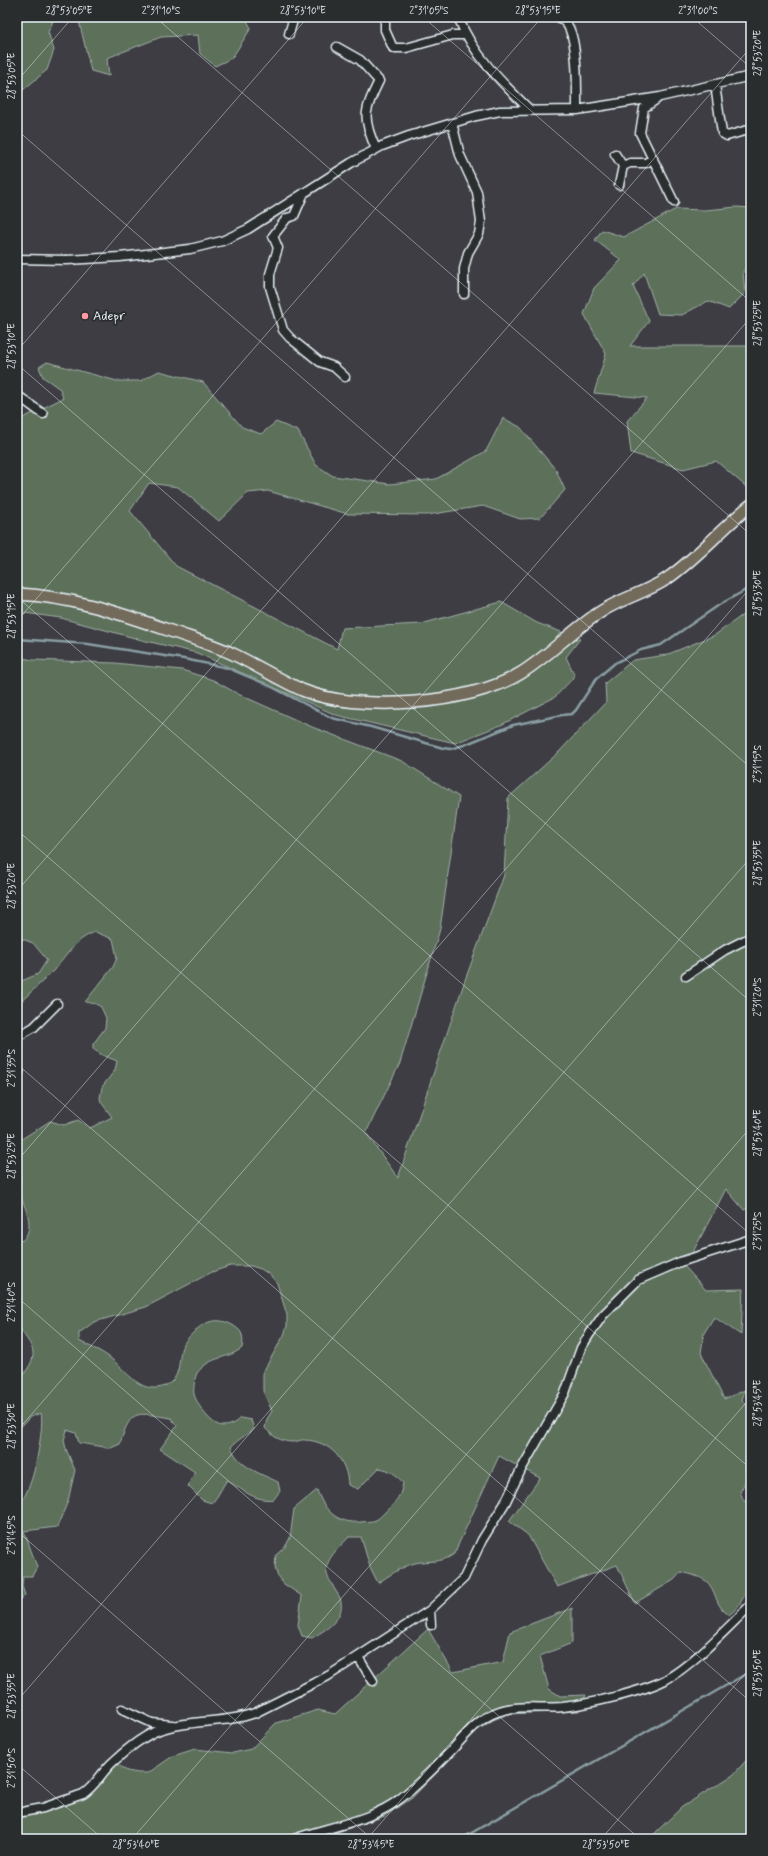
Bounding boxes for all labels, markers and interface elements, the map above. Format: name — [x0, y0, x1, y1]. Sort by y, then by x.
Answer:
text: 28°53'05"E — [46, 4, 92, 18]
text: 2°31'10"S — [142, 4, 181, 18]
text: 28°53'10"E — [280, 4, 326, 18]
text: 2°31'05"S — [409, 4, 449, 18]
text: 28°53'15"E — [515, 4, 561, 18]
text: 2°31'00"S — [678, 4, 718, 18]
text: 28°53'20"E — [751, 30, 765, 76]
text: 28°53'05"E — [5, 53, 19, 99]
text: 28°53'25"E — [751, 300, 765, 346]
place label: Adepr — [93, 308, 126, 325]
marker: Adepr — [80, 311, 90, 321]
text: 28°53'10"E — [5, 323, 19, 369]
text: 28°53'30"E — [751, 570, 765, 616]
text: 28°53'15"E — [5, 593, 19, 639]
text: 2°31'15"S — [751, 744, 765, 783]
text: 28°53'35"E — [751, 840, 765, 886]
text: 28°53'20"E — [5, 863, 19, 909]
text: 2°31'20"S — [751, 977, 765, 1017]
text: 2°31'35"S — [5, 1048, 19, 1087]
text: 28°53'40"E — [751, 1109, 765, 1157]
text: 28°53'25"E — [5, 1133, 19, 1179]
text: 2°31'25"S — [751, 1211, 765, 1250]
text: 2°31'40"S — [5, 1282, 19, 1322]
text: 28°53'45"E — [751, 1379, 765, 1426]
text: 28°53'30"E — [5, 1403, 19, 1449]
text: 2°31'45"S — [5, 1515, 19, 1555]
text: 28°53'50"E — [751, 1649, 765, 1697]
text: 28°53'35"E — [5, 1673, 19, 1719]
text: 2°31'50"S — [5, 1747, 19, 1788]
text: 28°53'40"E — [112, 1838, 160, 1852]
text: 28°53'45"E — [348, 1838, 395, 1852]
text: 28°53'50"E — [582, 1838, 630, 1852]

